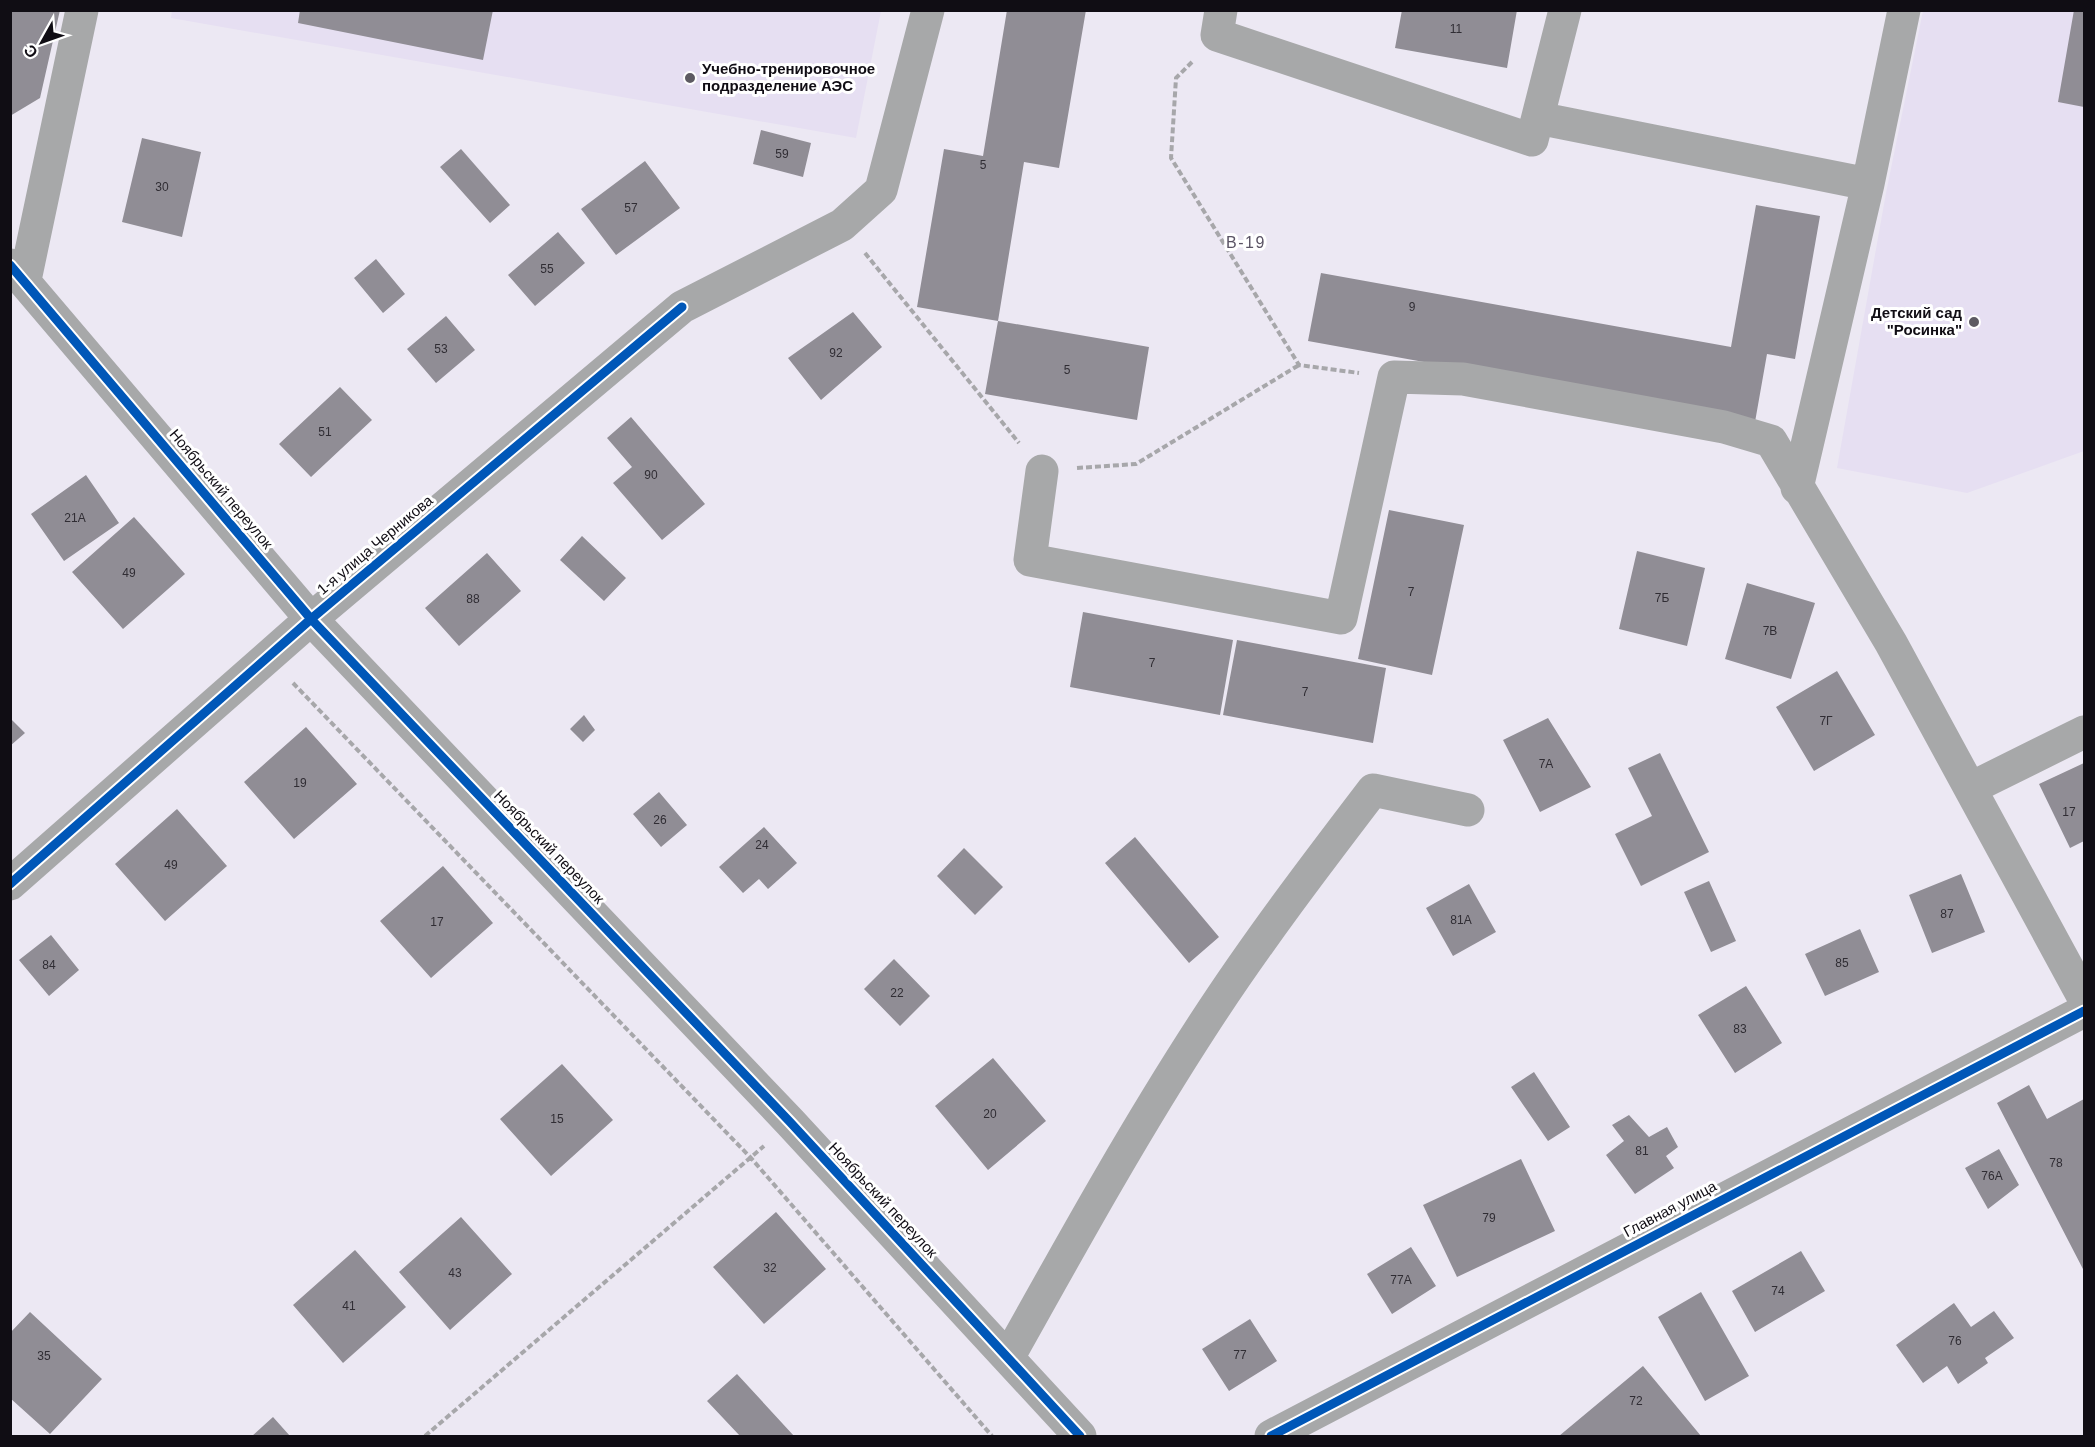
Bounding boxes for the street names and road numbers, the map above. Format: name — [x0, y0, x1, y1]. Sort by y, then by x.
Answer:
street label: Ноябрьский переулок — [166, 425, 277, 552]
street label: 1-я улица Черникова — [313, 491, 436, 598]
street label: Ноябрьский переулок — [491, 786, 608, 907]
street label: Ноябрьский переулок — [826, 1139, 941, 1261]
street label: Главная улица — [1621, 1177, 1720, 1240]

